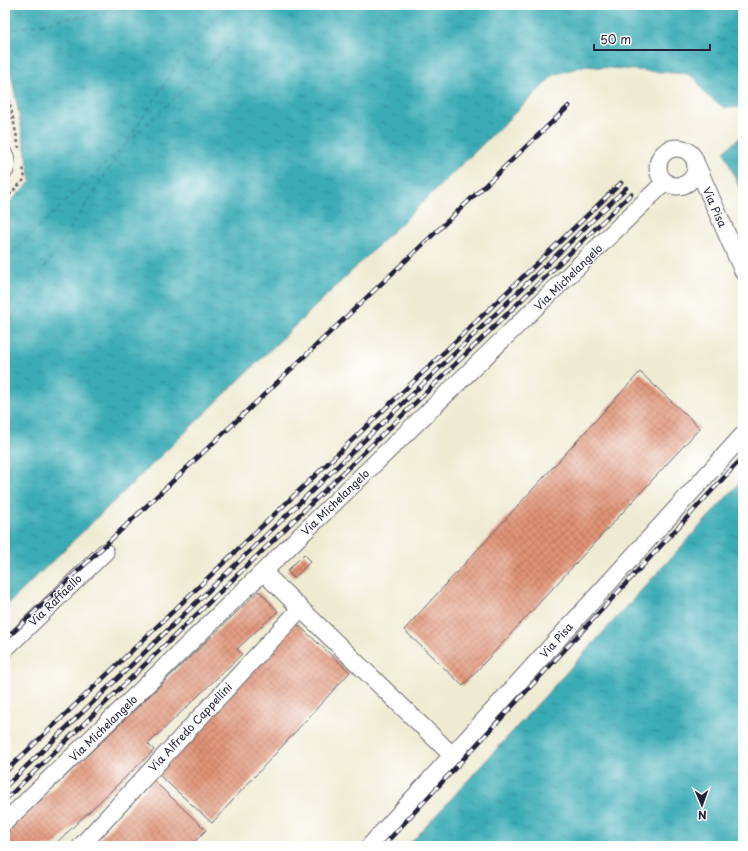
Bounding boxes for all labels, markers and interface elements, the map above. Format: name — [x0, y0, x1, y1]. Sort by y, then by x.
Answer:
scale bar — [594, 26, 710, 52]
text: 50 m — [600, 30, 631, 48]
street label: Via Pisa — [699, 184, 732, 230]
street label: Via Michelangelo — [530, 240, 606, 314]
street label: Via Michelangelo — [297, 465, 373, 539]
street label: Via Raffaello — [25, 570, 85, 630]
street label: Via Pisa — [535, 618, 577, 662]
street label: Via Alfredo Cappellini — [144, 679, 236, 775]
street label: Via Michelangelo — [65, 691, 141, 765]
north arrow — [682, 785, 722, 825]
text: N — [697, 807, 707, 824]

